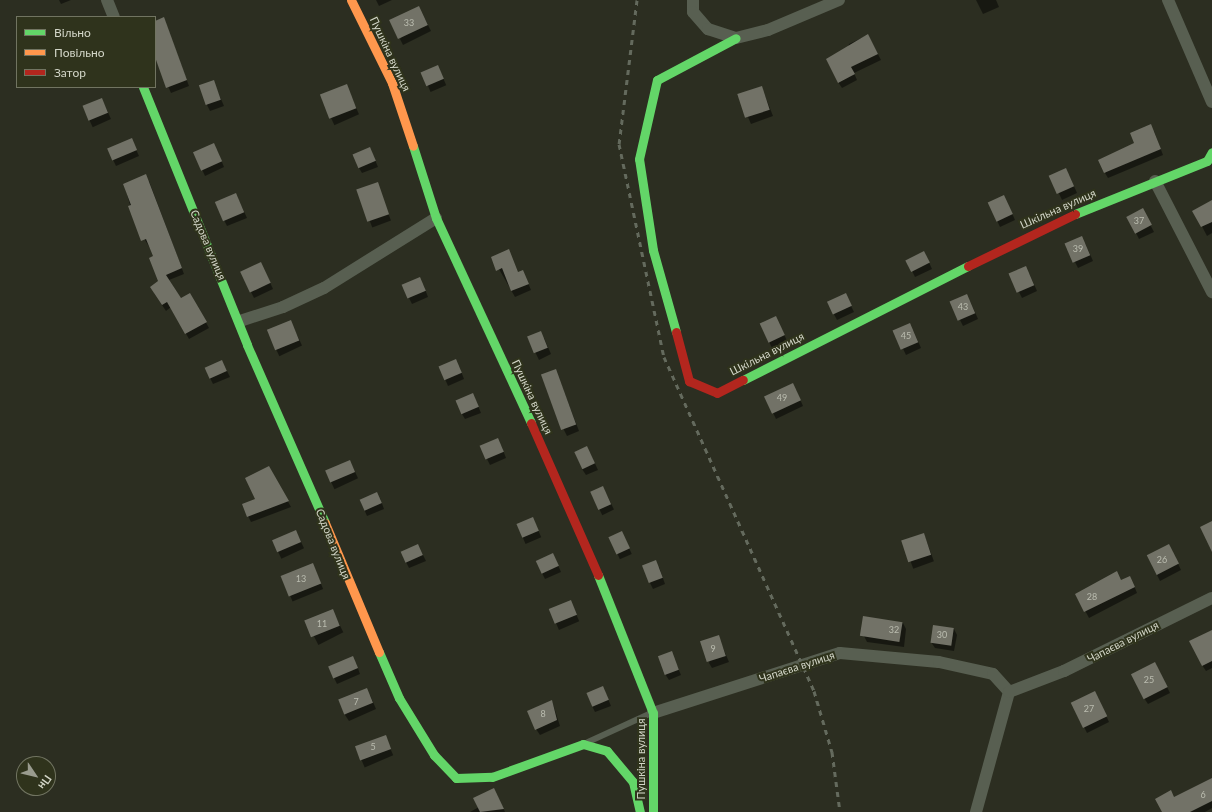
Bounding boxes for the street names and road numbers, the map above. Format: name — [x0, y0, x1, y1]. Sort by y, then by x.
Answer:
street label: Пушкіна вулиця — [367, 15, 413, 93]
street label: Шкільна вулиця — [1018, 186, 1098, 232]
street label: Садова вулиця — [187, 208, 229, 282]
street label: Шкільна вулиця — [728, 330, 806, 378]
street label: Пушкіна вулиця — [509, 358, 555, 436]
street label: Садова вулиця — [313, 507, 353, 581]
street label: Чапаєва вулиця — [1085, 618, 1161, 666]
street label: Чапаєва вулиця — [758, 649, 836, 685]
street label: Пушкіна вулиця — [634, 719, 648, 799]

